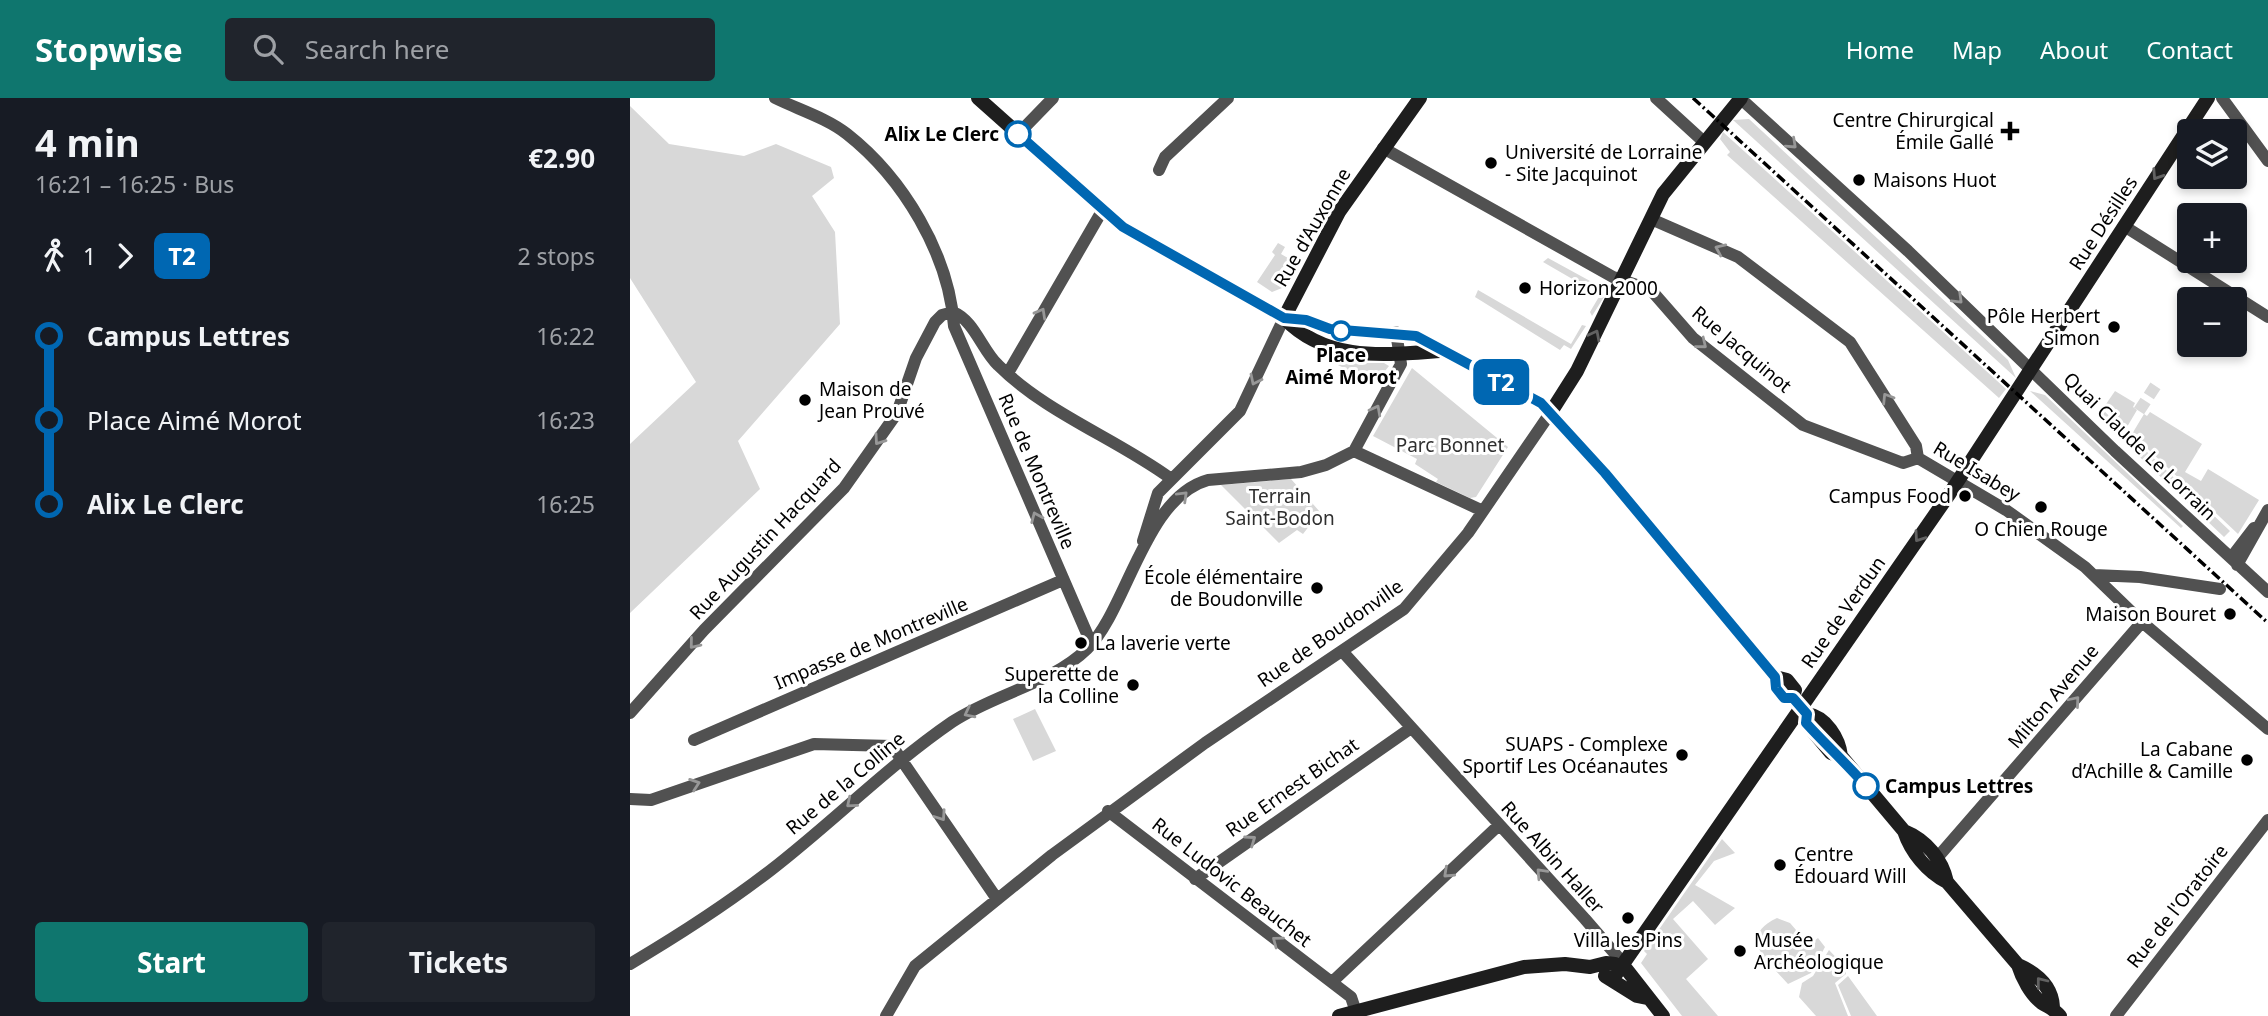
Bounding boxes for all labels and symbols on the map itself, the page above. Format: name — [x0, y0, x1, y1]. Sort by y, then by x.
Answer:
place label: Centre Chirurgical Émile Gallé — [1832, 107, 1994, 155]
place label: Alix Le Clerc — [885, 121, 999, 147]
marker: Alix Le Clerc — [1005, 121, 1031, 147]
marker: Centre Chirurgical Émile Gallé — [2000, 121, 2020, 141]
one-way arrow — [1784, 135, 1797, 148]
place label: Université de Lorraine - Site Jacquinot — [1505, 139, 1702, 187]
marker: Université de Lorraine - Site Jacquinot — [1483, 155, 1499, 171]
street label: Rue d'Auxonne — [1267, 163, 1357, 291]
place label: Maisons Huot — [1873, 167, 1996, 193]
one-way arrow — [2152, 168, 2165, 181]
street label: Rue Désilles — [2063, 171, 2143, 275]
marker: Maisons Huot — [1851, 172, 1867, 188]
one-way arrow — [1715, 243, 1727, 257]
place label: Horizon 2000 — [1539, 275, 1658, 301]
marker: Horizon 2000 — [1517, 280, 1533, 296]
one-way arrow — [1950, 291, 1963, 304]
street label: Rue Jacquinot — [1687, 300, 1797, 398]
place label: Pôle Herbert Simon — [1987, 303, 2100, 351]
one-way arrow — [1033, 308, 1046, 320]
marker: Pôle Herbert Simon — [2106, 319, 2122, 335]
marker: Place Aimé Morot — [1331, 321, 1351, 341]
one-way arrow — [1587, 330, 1601, 342]
one-way arrow — [1694, 336, 1706, 349]
place label: Place Aimé Morot — [1285, 342, 1397, 390]
line badge: T2 — [1470, 359, 1533, 405]
street label: Quai Claude Le Lorrain — [2058, 366, 2222, 526]
one-way arrow — [1249, 373, 1263, 385]
place label: Maison de Jean Prouvé — [817, 376, 925, 424]
street label: Rue de Montreville — [992, 389, 1082, 553]
marker: Maison de Jean Prouvé — [797, 392, 813, 408]
one-way arrow — [1882, 393, 1895, 406]
one-way arrow — [1368, 405, 1381, 418]
one-way arrow — [875, 432, 887, 445]
park label: Parc Bonnet — [1396, 432, 1504, 458]
street label: Rue Isabey — [1929, 435, 2026, 507]
street label: Rue Augustin Hacquard — [683, 453, 847, 625]
park label: Terrain Saint-Bodon — [1225, 483, 1335, 531]
place label: Campus Food — [1829, 483, 1951, 509]
marker: Campus Food — [1957, 488, 1973, 504]
one-way arrow — [1175, 492, 1188, 505]
marker: O Chien Rouge — [2033, 499, 2049, 515]
one-way arrow — [1030, 512, 1044, 525]
place label: O Chien Rouge — [1974, 516, 2108, 542]
one-way arrow — [1915, 529, 1927, 542]
street label: Rue de Verdun — [1795, 551, 1891, 673]
place label: École élémentaire de Boudonville — [1144, 564, 1303, 612]
street label: Rue de Boudonville — [1252, 573, 1408, 693]
marker: École élémentaire de Boudonville — [1309, 580, 1325, 596]
street label: Impasse de Montreville — [770, 590, 972, 696]
place label: Maison Bouret — [2085, 601, 2216, 627]
marker: Maison Bouret — [2222, 606, 2238, 622]
place label: La laverie verte — [1095, 630, 1231, 656]
marker: La laverie verte — [1073, 635, 1089, 651]
one-way arrow — [689, 636, 702, 648]
street label: Milton Avenue — [2002, 638, 2104, 754]
place label: Superette de la Colline — [1004, 661, 1119, 709]
marker: Superette de la Colline — [1125, 677, 1141, 693]
one-way arrow — [2067, 696, 2079, 709]
one-way arrow — [964, 705, 976, 718]
street label: Rue de la Colline — [780, 726, 910, 840]
street label: Rue Ernest Bichat — [1220, 731, 1364, 843]
place label: SUAPS - Complexe Sportif Les Océanautes — [1462, 731, 1668, 779]
place label: La Cabane d’Achille & Camille — [2071, 736, 2233, 784]
marker: SUAPS - Complexe Sportif Les Océanautes — [1674, 747, 1690, 763]
marker: La Cabane d’Achille & Camille — [2239, 752, 2255, 768]
marker: Campus Lettres — [1853, 773, 1879, 799]
place label: Campus Lettres — [1885, 773, 2033, 799]
one-way arrow — [689, 778, 701, 792]
one-way arrow — [846, 795, 859, 807]
street label: Rue Albin Haller — [1496, 795, 1610, 919]
one-way arrow — [933, 808, 946, 821]
street label: Rue Ludovic Beauchet — [1147, 811, 1317, 953]
one-way arrow — [1243, 836, 1256, 848]
street label: Rue de l'Oratoire — [2121, 839, 2233, 973]
place label: Centre Édouard Will — [1794, 841, 1907, 889]
marker: Centre Édouard Will — [1772, 857, 1788, 873]
one-way arrow — [1443, 864, 1456, 877]
one-way arrow — [1537, 868, 1549, 881]
marker: Villa les Pins — [1620, 910, 1636, 926]
place label: Villa les Pins — [1574, 927, 1682, 953]
place label: Musée Archéologique — [1754, 927, 1884, 975]
one-way arrow — [1273, 937, 1285, 950]
marker: Musée Archéologique — [1732, 943, 1748, 959]
one-way arrow — [2037, 977, 2049, 990]

